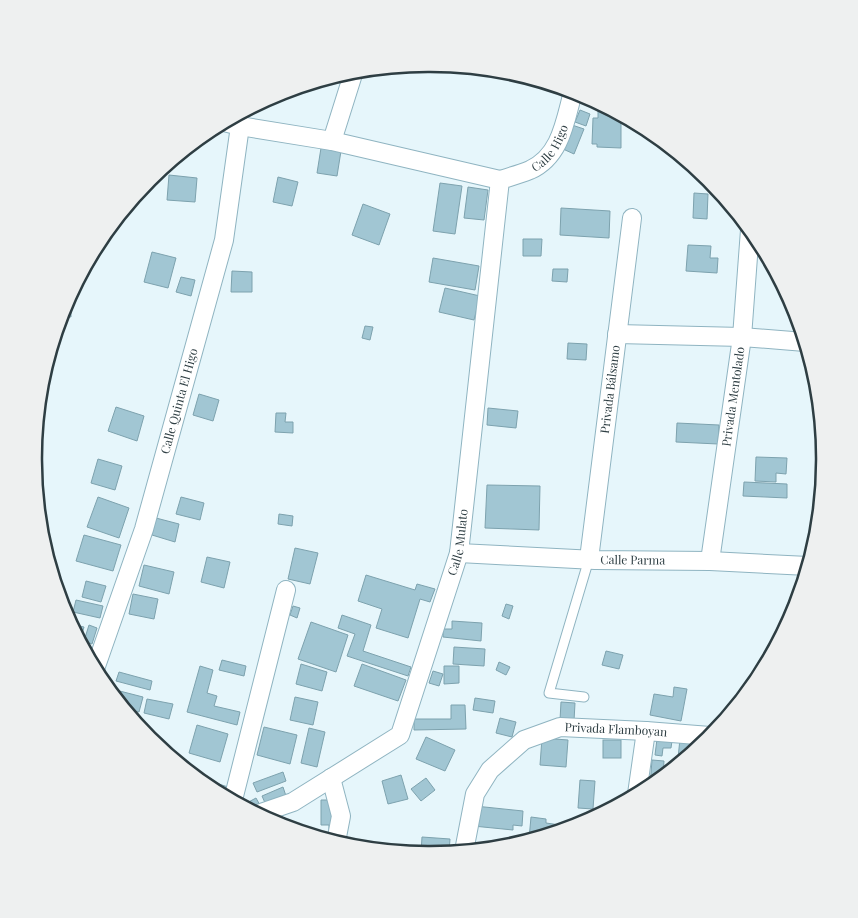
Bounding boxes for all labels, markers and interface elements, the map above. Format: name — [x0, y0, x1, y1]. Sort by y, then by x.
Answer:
street label: Calle Higo — [528, 122, 571, 175]
street label: Privada Bálsamo — [596, 344, 623, 434]
street label: Privada Mentolado — [717, 345, 748, 448]
street label: Calle Quinta El Higo — [156, 346, 201, 455]
street label: Calle Mulato — [443, 508, 471, 577]
street label: Calle Parma — [600, 551, 665, 568]
street label: Privada Flamboyan — [564, 718, 668, 740]

